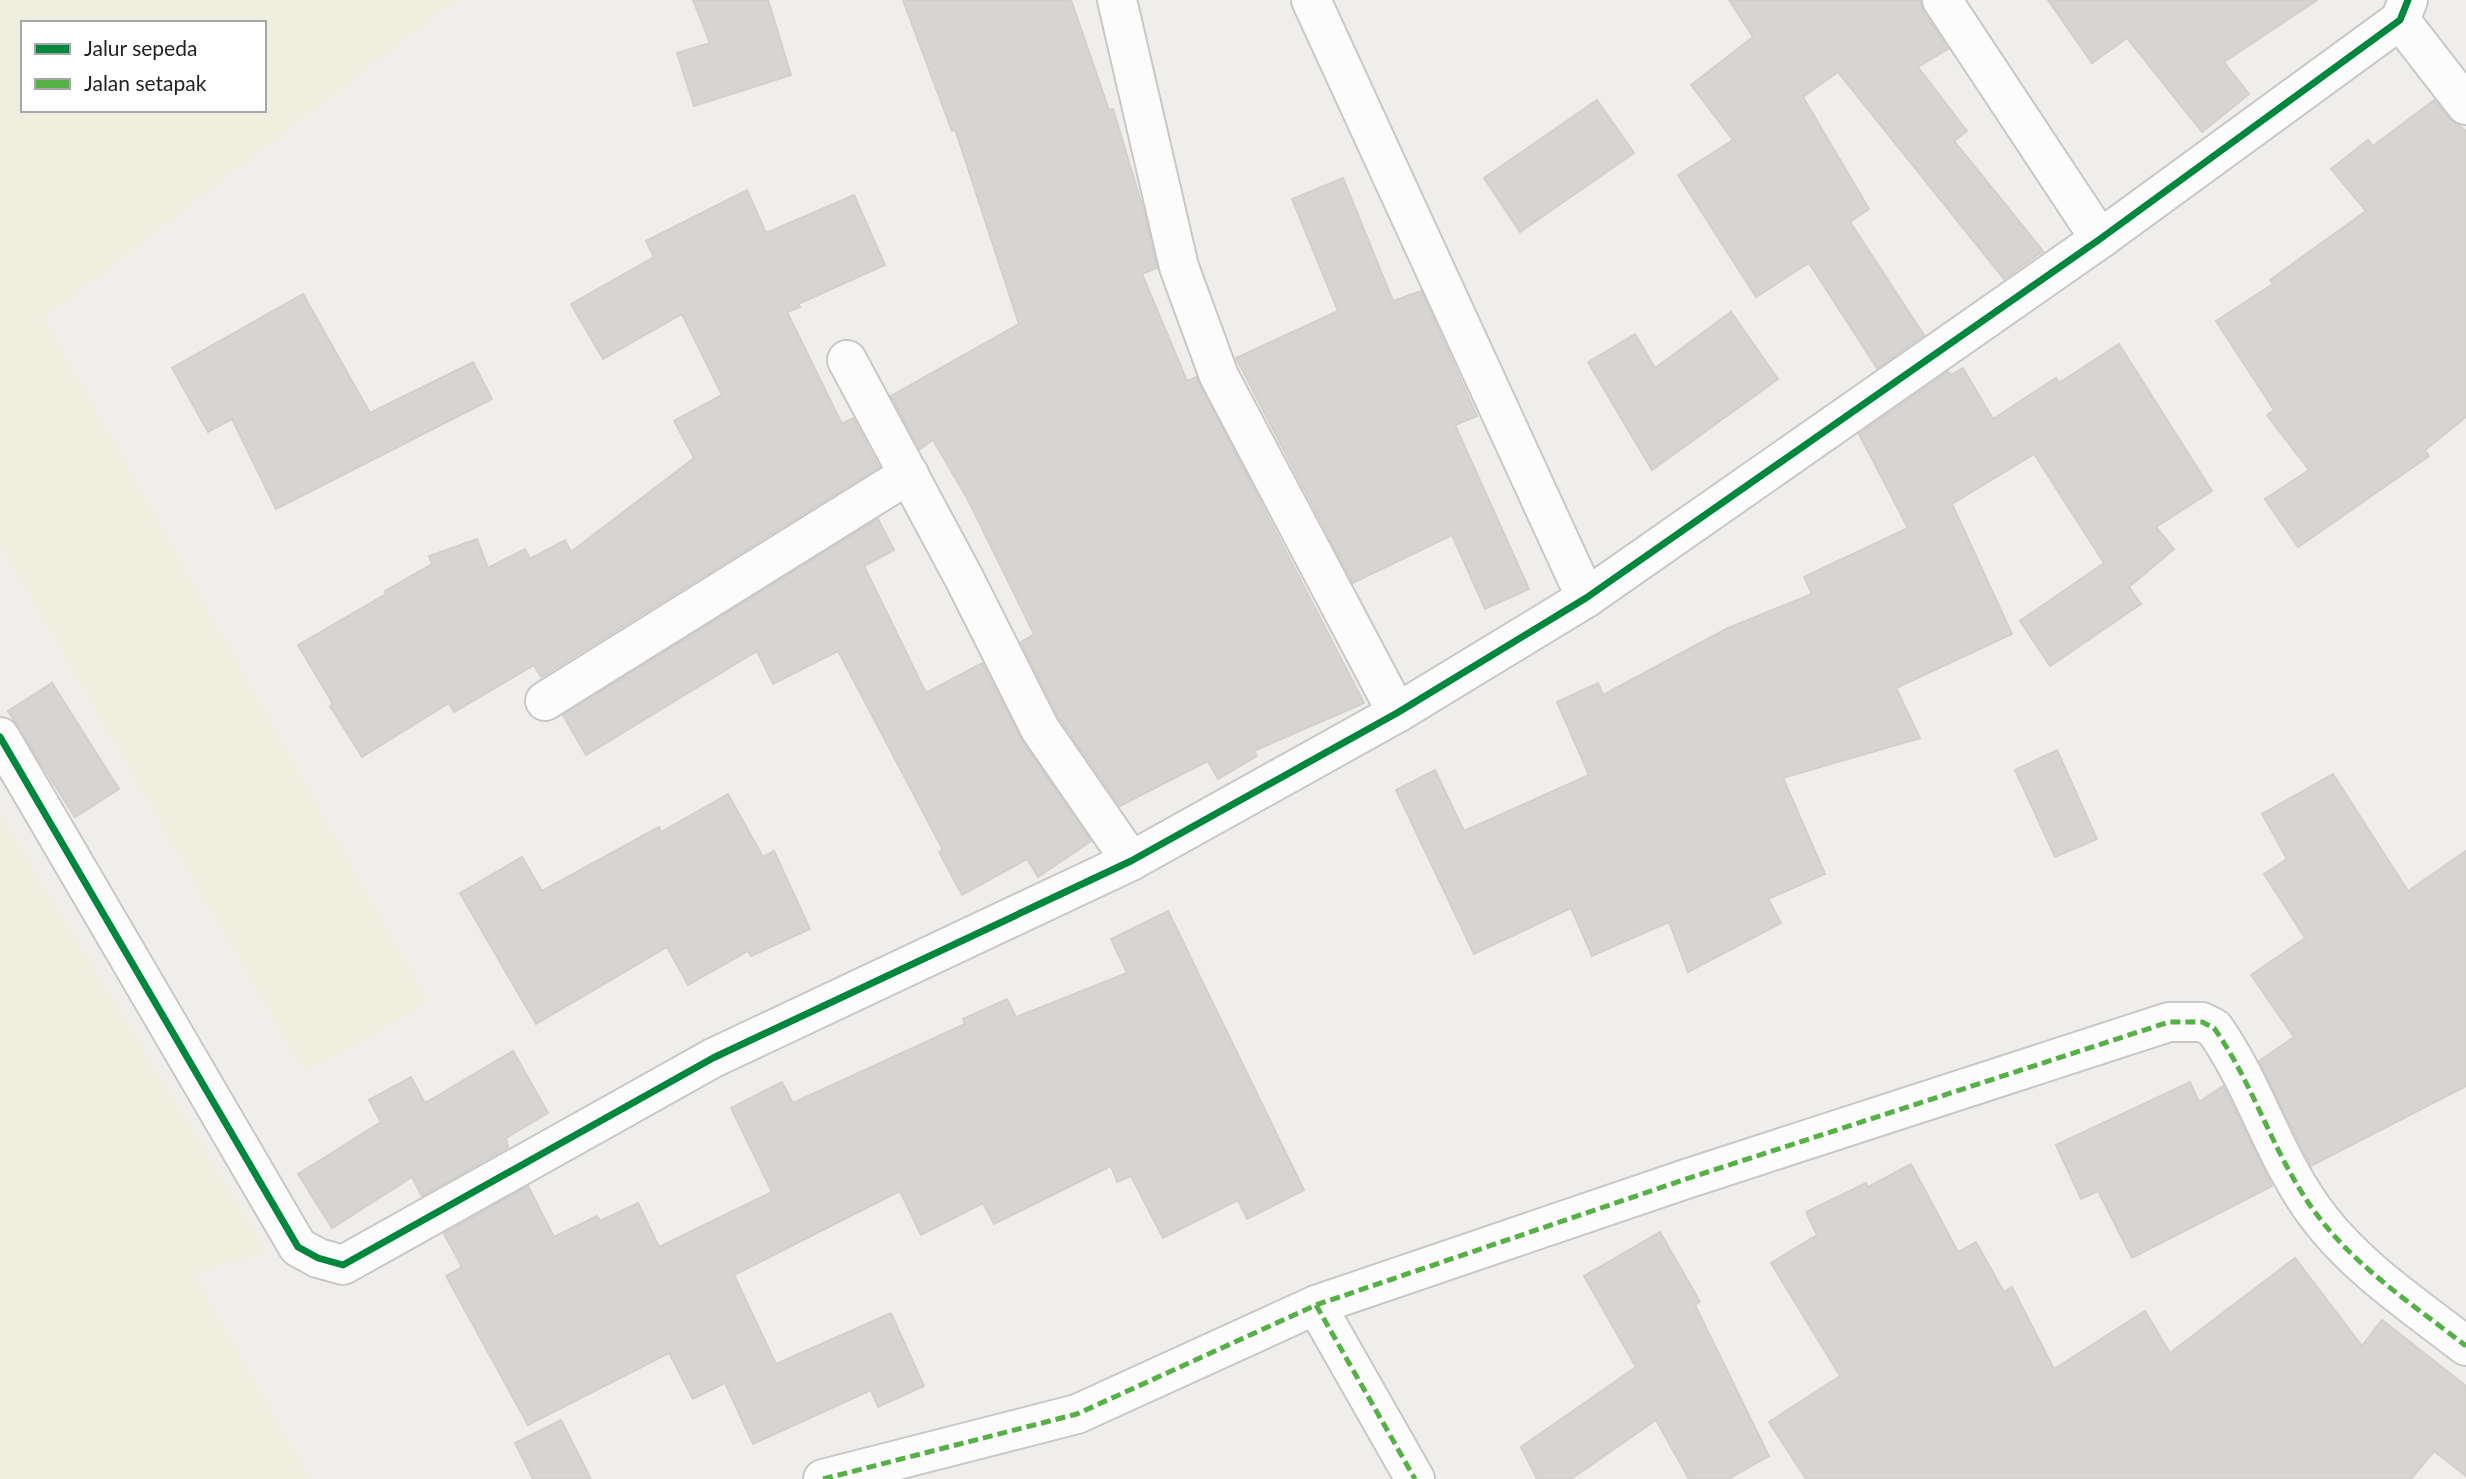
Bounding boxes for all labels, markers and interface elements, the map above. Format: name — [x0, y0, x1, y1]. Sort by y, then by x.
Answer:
legend — [21, 21, 266, 112]
text: Jalur sepeda — [84, 35, 197, 60]
text: Jalan setapak — [84, 70, 207, 95]

